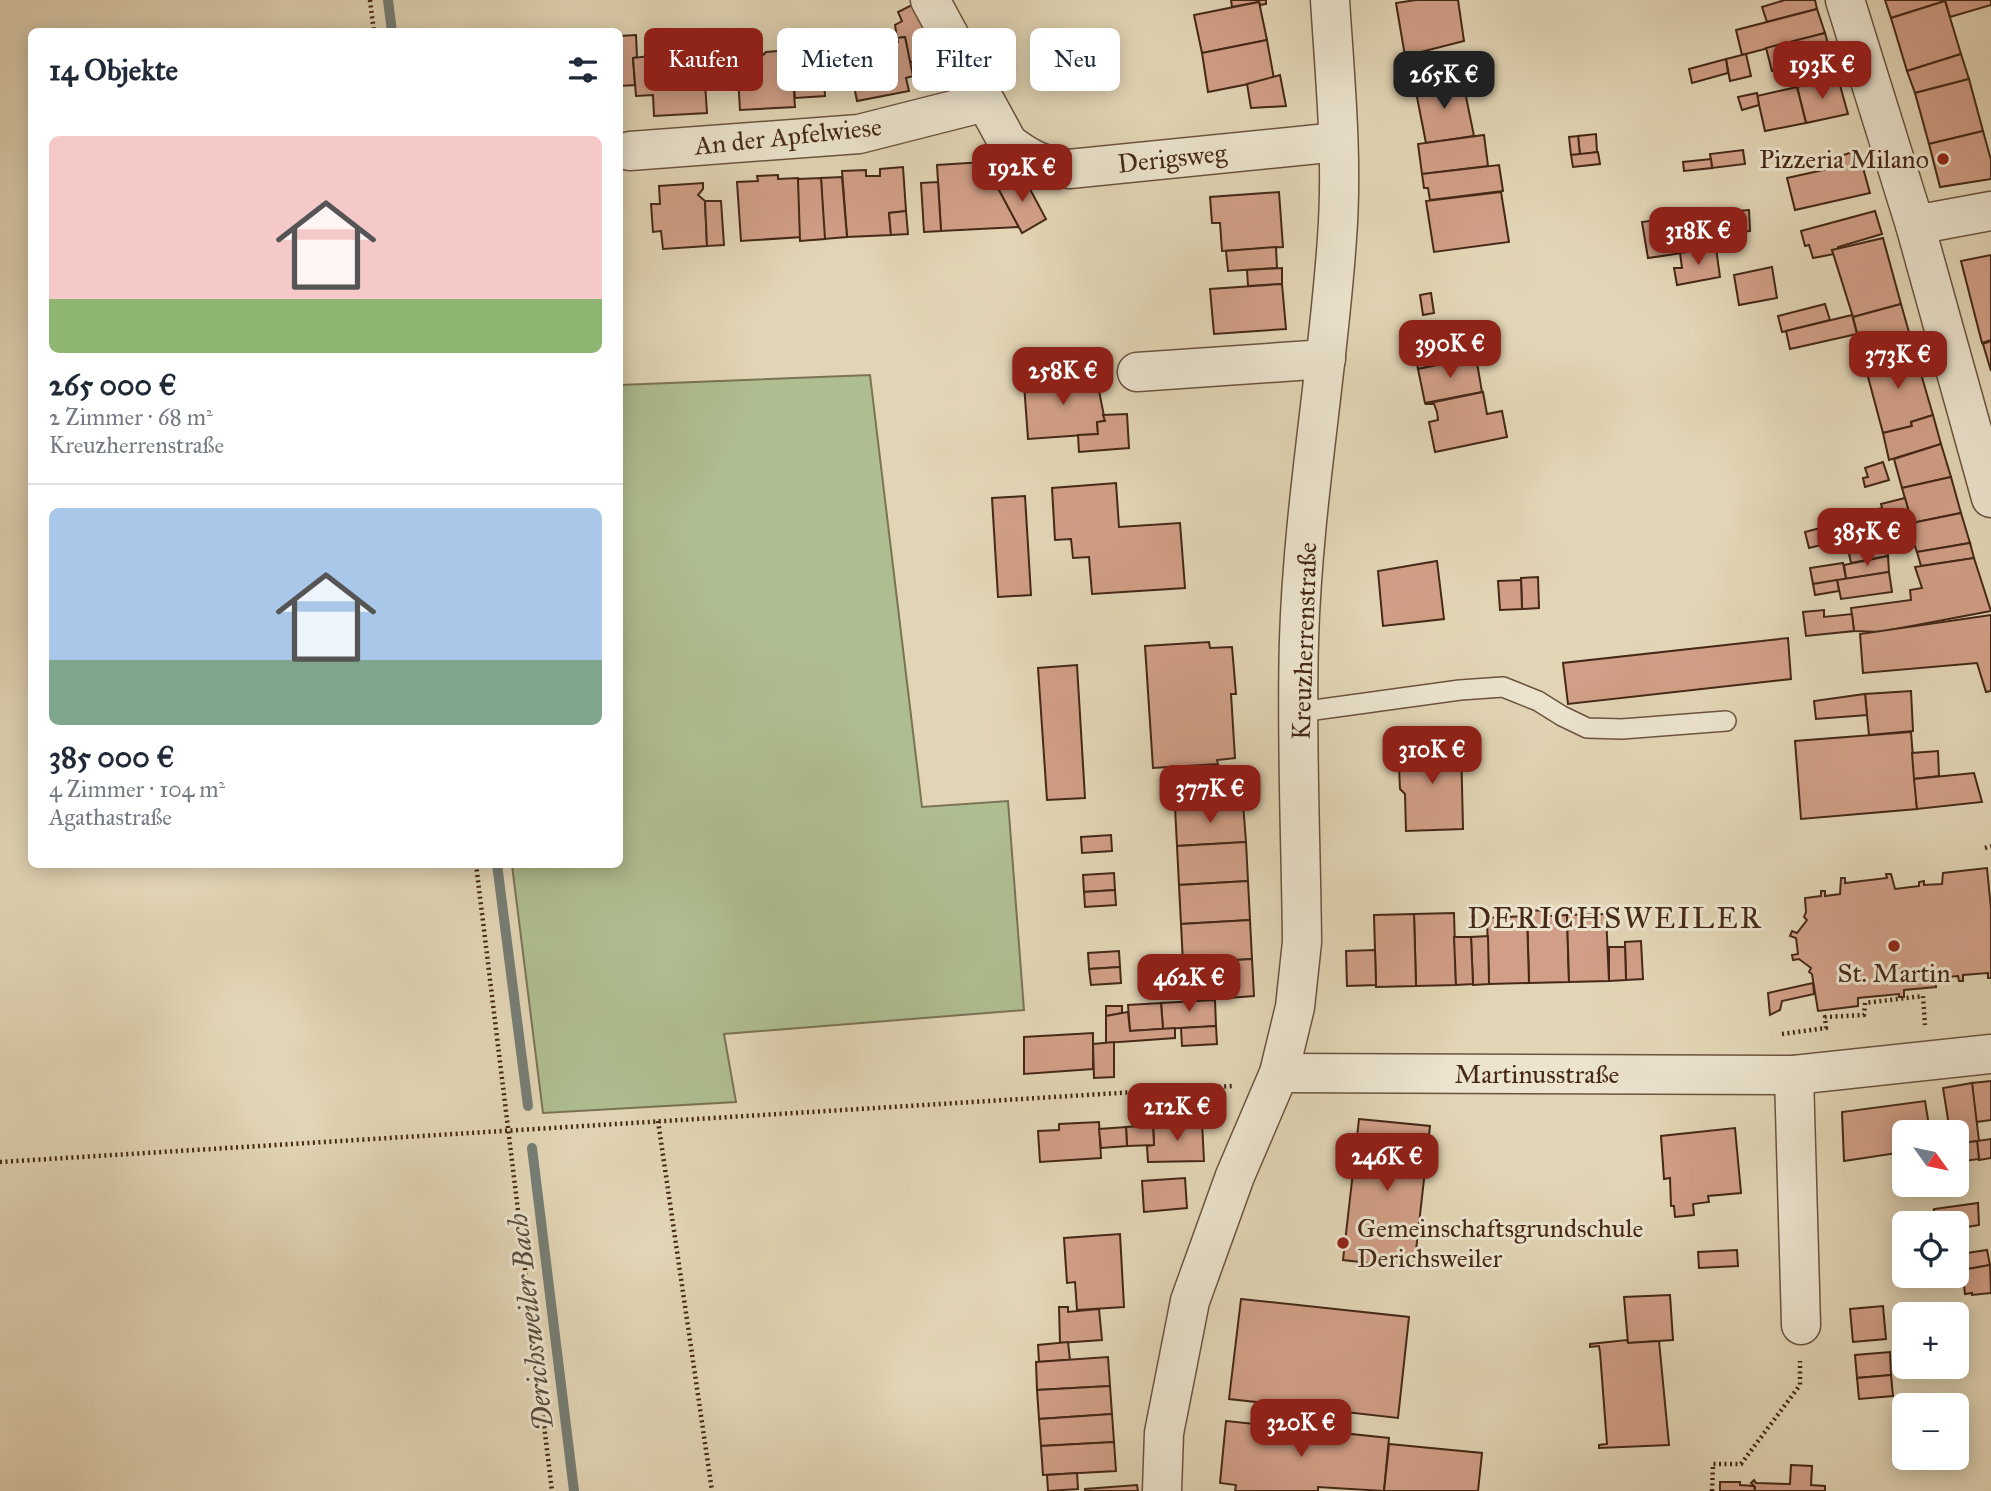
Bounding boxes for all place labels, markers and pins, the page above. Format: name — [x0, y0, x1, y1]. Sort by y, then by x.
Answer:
pin: 193K € — [1765, 42, 1879, 101]
pin: 265K € — [1387, 52, 1501, 111]
place label: Pizzeria Milano — [1759, 143, 1929, 175]
pin: 192K € — [965, 144, 1079, 204]
marker: Pizzeria Milano — [1935, 151, 1951, 167]
pin: 318K € — [1641, 208, 1755, 267]
pin: 390K € — [1393, 320, 1507, 380]
pin: 373K € — [1841, 332, 1955, 391]
pin: 258K € — [1006, 348, 1120, 407]
pin: 385K € — [1810, 508, 1924, 568]
pin: 310K € — [1375, 726, 1489, 786]
pin: 377K € — [1153, 766, 1267, 825]
marker: St. Martin — [1886, 938, 1902, 954]
pin: 462K € — [1132, 954, 1246, 1014]
place label: St. Martin — [1837, 957, 1951, 989]
pin: 212K € — [1120, 1084, 1234, 1143]
pin: 246K € — [1330, 1134, 1444, 1193]
place label: Gemeinschaftsgrundschule Derichsweiler — [1357, 1212, 1644, 1274]
marker: Gemeinschaftsgrundschule Derichsweiler — [1335, 1235, 1351, 1251]
pin: 320K € — [1244, 1400, 1358, 1459]

